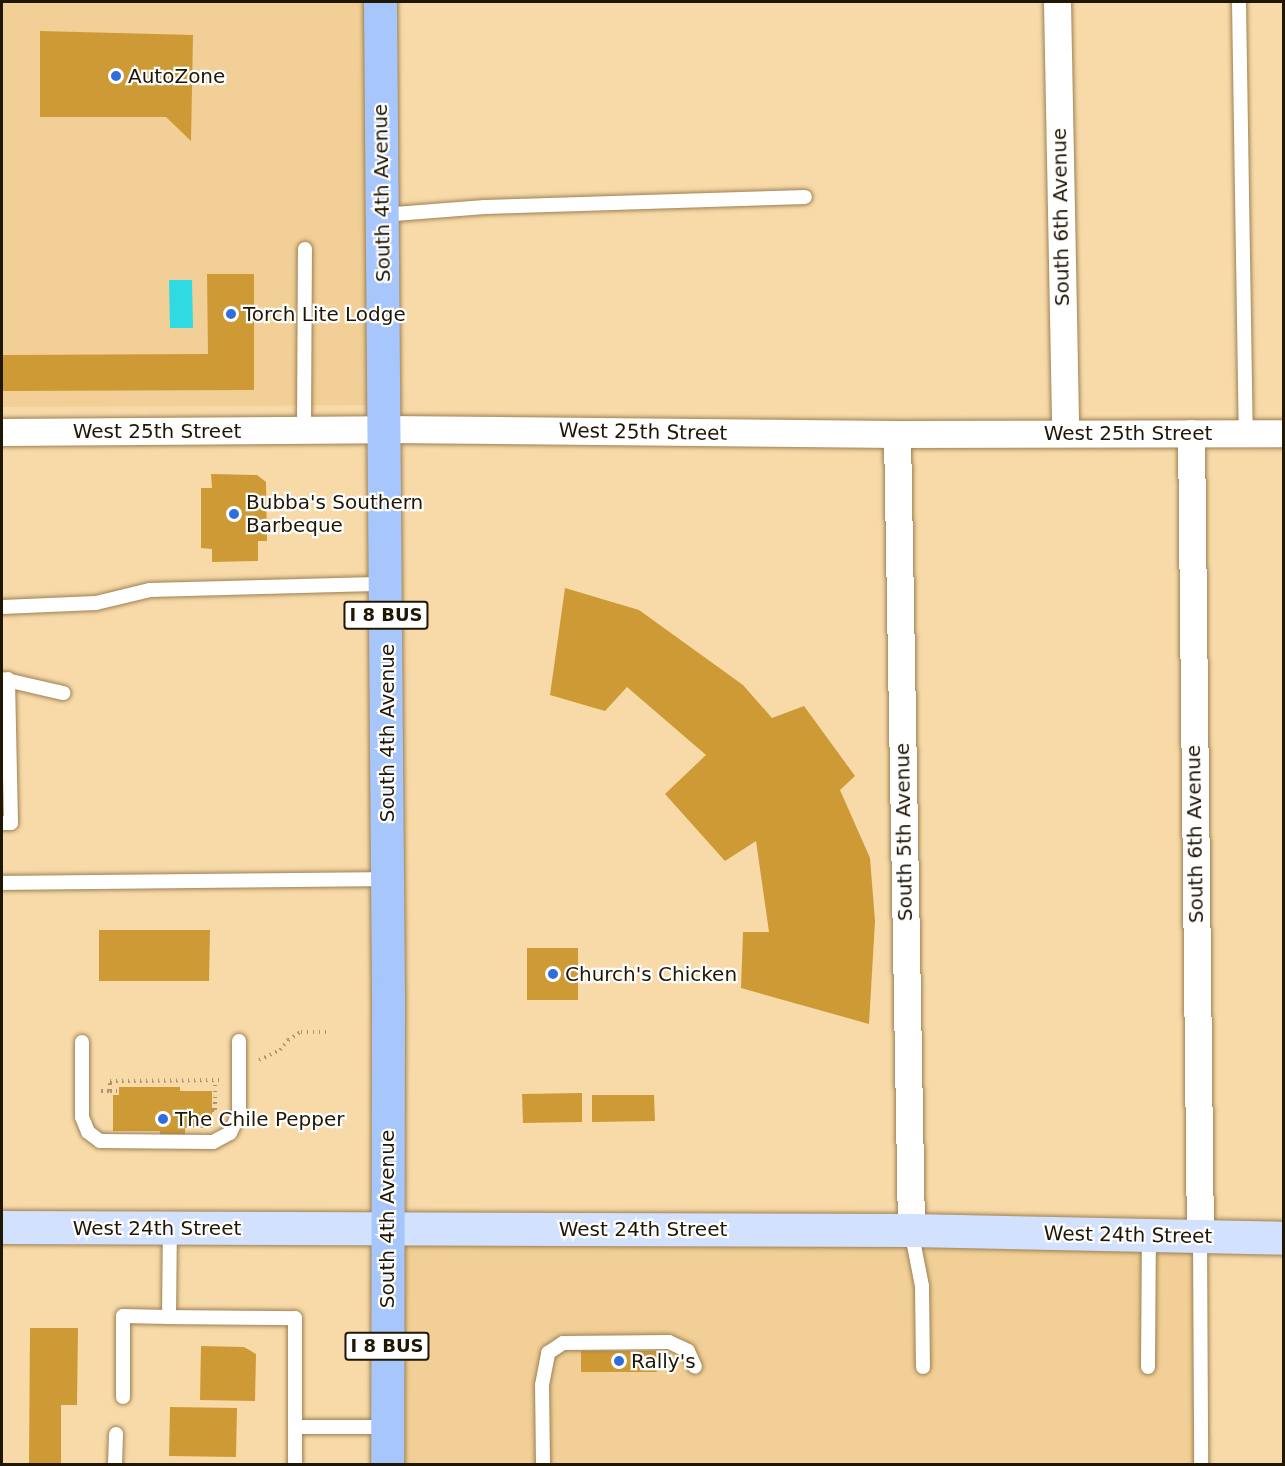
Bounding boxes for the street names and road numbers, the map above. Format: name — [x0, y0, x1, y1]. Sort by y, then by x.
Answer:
street label: South 4th Avenue — [368, 104, 396, 282]
street label: South 6th Avenue — [1047, 128, 1075, 306]
street label: West 25th Street — [73, 419, 241, 443]
street label: West 25th Street — [558, 419, 728, 445]
street label: West 25th Street — [1044, 421, 1212, 445]
road number: I 8 BUS — [342, 600, 430, 630]
street label: South 4th Avenue — [375, 644, 399, 822]
street label: South 5th Avenue — [890, 743, 918, 921]
street label: South 6th Avenue — [1181, 745, 1209, 923]
street label: South 4th Avenue — [375, 1130, 399, 1308]
street label: West 24th Street — [73, 1216, 241, 1240]
street label: West 24th Street — [559, 1217, 727, 1241]
street label: West 24th Street — [1043, 1222, 1213, 1248]
road number: I 8 BUS — [344, 1331, 430, 1361]

